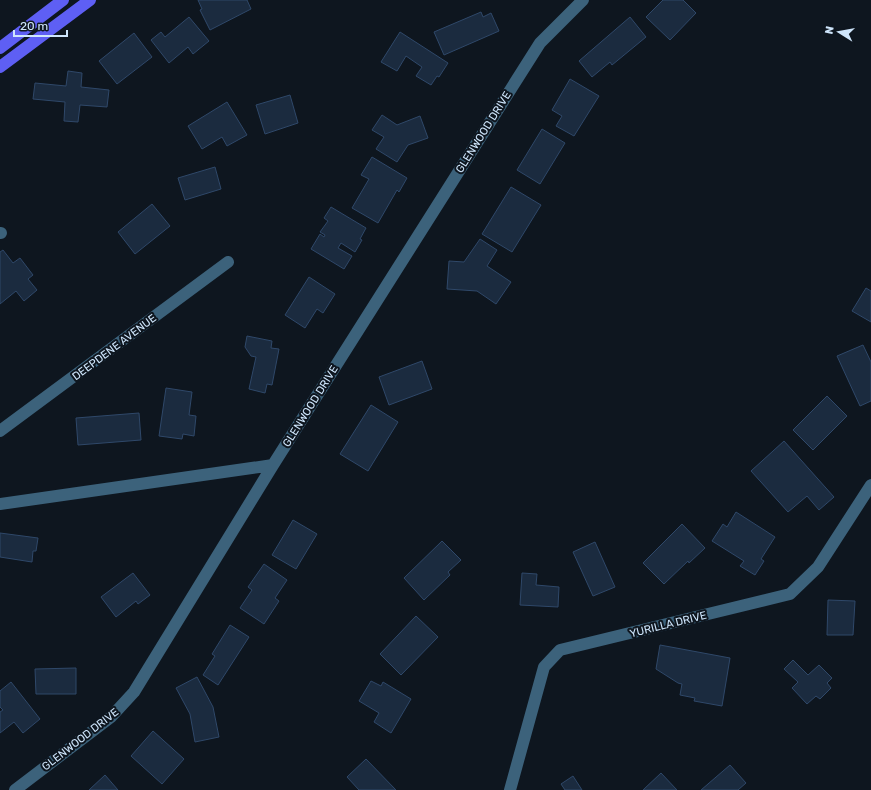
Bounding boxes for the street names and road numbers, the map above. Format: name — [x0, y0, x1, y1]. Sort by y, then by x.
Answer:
street label: GLENWOOD DRIVE — [453, 89, 514, 175]
street label: DEEPDENE AVENUE — [70, 311, 159, 383]
street label: GLENWOOD DRIVE — [280, 363, 341, 449]
street label: YURILLA DRIVE — [628, 609, 708, 640]
street label: GLENWOOD DRIVE — [39, 705, 121, 773]

